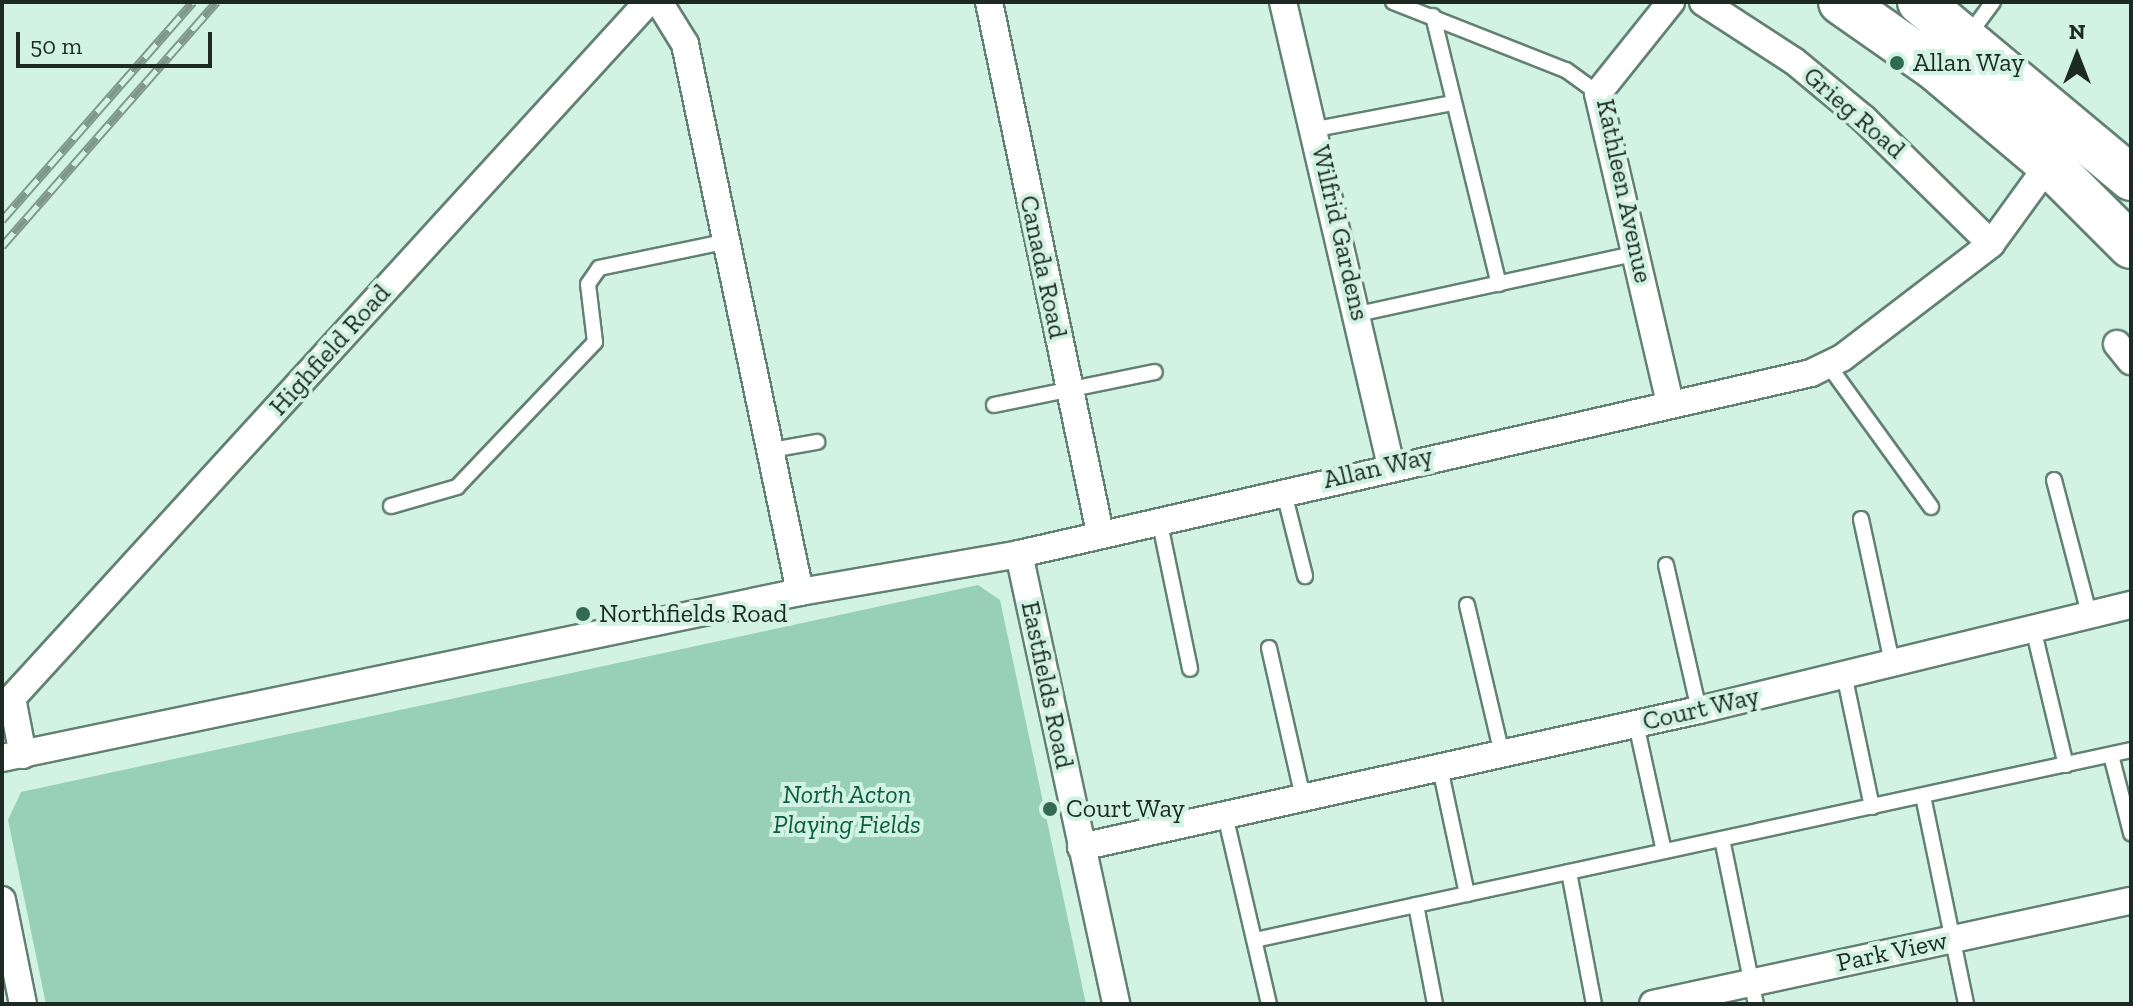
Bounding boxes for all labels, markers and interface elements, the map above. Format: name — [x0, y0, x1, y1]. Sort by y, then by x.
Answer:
scale bar — [20, 16, 216, 66]
north arrow — [2037, 16, 2117, 96]
text: N — [2069, 18, 2085, 45]
text: 50 m — [30, 31, 82, 60]
place label: Allan Way — [1913, 47, 2025, 79]
marker: Allan Way — [1888, 54, 1906, 72]
street label: Grieg Road — [1797, 60, 1911, 166]
street label: Kathleen Avenue — [1589, 96, 1659, 286]
street label: Wilfrid Gardens — [1305, 142, 1375, 324]
street label: Canada Road — [1013, 193, 1073, 341]
street label: Highfield Road — [263, 278, 397, 422]
street label: Allan Way — [1320, 440, 1436, 496]
place label: Northfields Road — [599, 598, 787, 630]
street label: Eastfields Road — [1014, 598, 1080, 772]
marker: Northfields Road — [574, 605, 592, 623]
street label: Court Way — [1639, 680, 1763, 738]
park label: North Acton Playing Fields — [773, 779, 921, 840]
place label: Court Way — [1066, 793, 1186, 825]
marker: Court Way — [1041, 800, 1059, 818]
street label: Park View — [1833, 925, 1951, 979]

